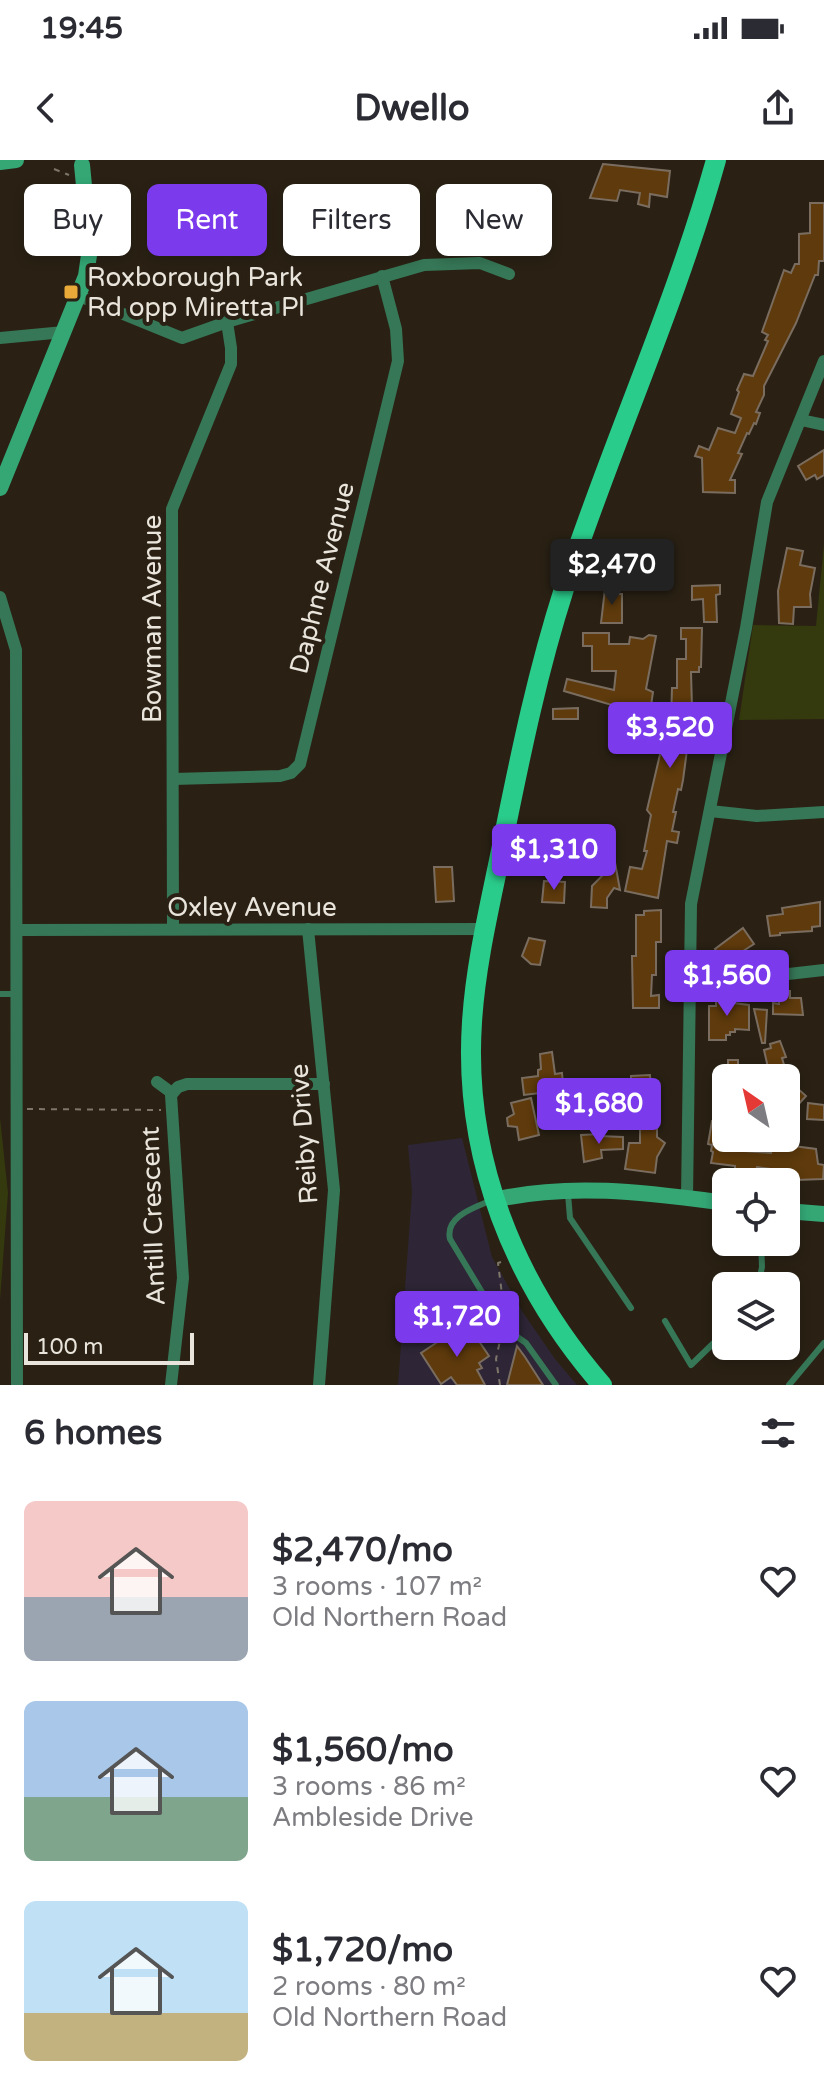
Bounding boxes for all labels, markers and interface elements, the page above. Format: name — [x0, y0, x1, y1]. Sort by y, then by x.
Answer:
text: 19:45 — [40, 10, 123, 47]
icon: back — [24, 86, 68, 130]
icon: share — [756, 86, 800, 130]
text: Dwello — [354, 87, 470, 130]
chip: Buy — [24, 184, 131, 256]
chip: Rent — [147, 184, 267, 256]
chip: Filters — [283, 184, 420, 256]
chip: New — [436, 184, 552, 256]
place label: Roxborough Park Rd opp Miretta Pl — [87, 262, 305, 323]
marker: Roxborough Park Rd opp Miretta Pl — [62, 283, 80, 301]
street label: Daphne Avenue — [283, 479, 361, 677]
street label: Bowman Avenue — [137, 515, 168, 723]
pin: $2,470 — [547, 539, 677, 607]
text: $2,470 — [568, 549, 656, 580]
pin: $3,520 — [605, 702, 735, 770]
text: $3,520 — [626, 712, 714, 743]
pin: $1,310 — [489, 824, 619, 892]
text: $1,310 — [510, 834, 598, 865]
street label: Oxley Avenue — [167, 892, 337, 923]
pin: $1,560 — [662, 950, 792, 1018]
text: $1,560 — [683, 960, 771, 991]
street label: Reiby Drive — [284, 1063, 324, 1205]
north arrow — [712, 1064, 800, 1152]
map controls — [712, 1064, 800, 1360]
pin: $1,680 — [534, 1078, 664, 1146]
text: $1,680 — [555, 1088, 643, 1119]
street label: Antill Crescent — [134, 1126, 172, 1306]
button: locate — [712, 1168, 800, 1256]
button: layers — [712, 1272, 800, 1360]
pin: $1,720 — [392, 1291, 522, 1359]
text: $1,720 — [413, 1301, 501, 1332]
scale bar — [24, 1329, 194, 1365]
text: 100 m — [36, 1334, 103, 1360]
icon: filters — [756, 1411, 800, 1455]
text: 6 homes — [24, 1413, 162, 1454]
text: $2,470/mo — [272, 1530, 453, 1571]
icon: home — [88, 1533, 184, 1629]
icon: heart — [756, 1559, 800, 1603]
text: 3 rooms · 107 m² — [272, 1571, 482, 1602]
text: Old Northern Road — [272, 1602, 507, 1633]
text: $1,560/mo — [272, 1730, 454, 1771]
icon: home — [88, 1733, 184, 1829]
icon: heart — [756, 1759, 800, 1803]
text: 3 rooms · 86 m² — [272, 1771, 466, 1802]
text: Ambleside Drive — [272, 1802, 474, 1833]
text: $1,720/mo — [272, 1930, 453, 1971]
icon: home — [88, 1933, 184, 2029]
icon: heart — [756, 1959, 800, 2003]
text: 2 rooms · 80 m² — [272, 1971, 466, 2002]
text: Old Northern Road — [272, 2002, 507, 2033]

